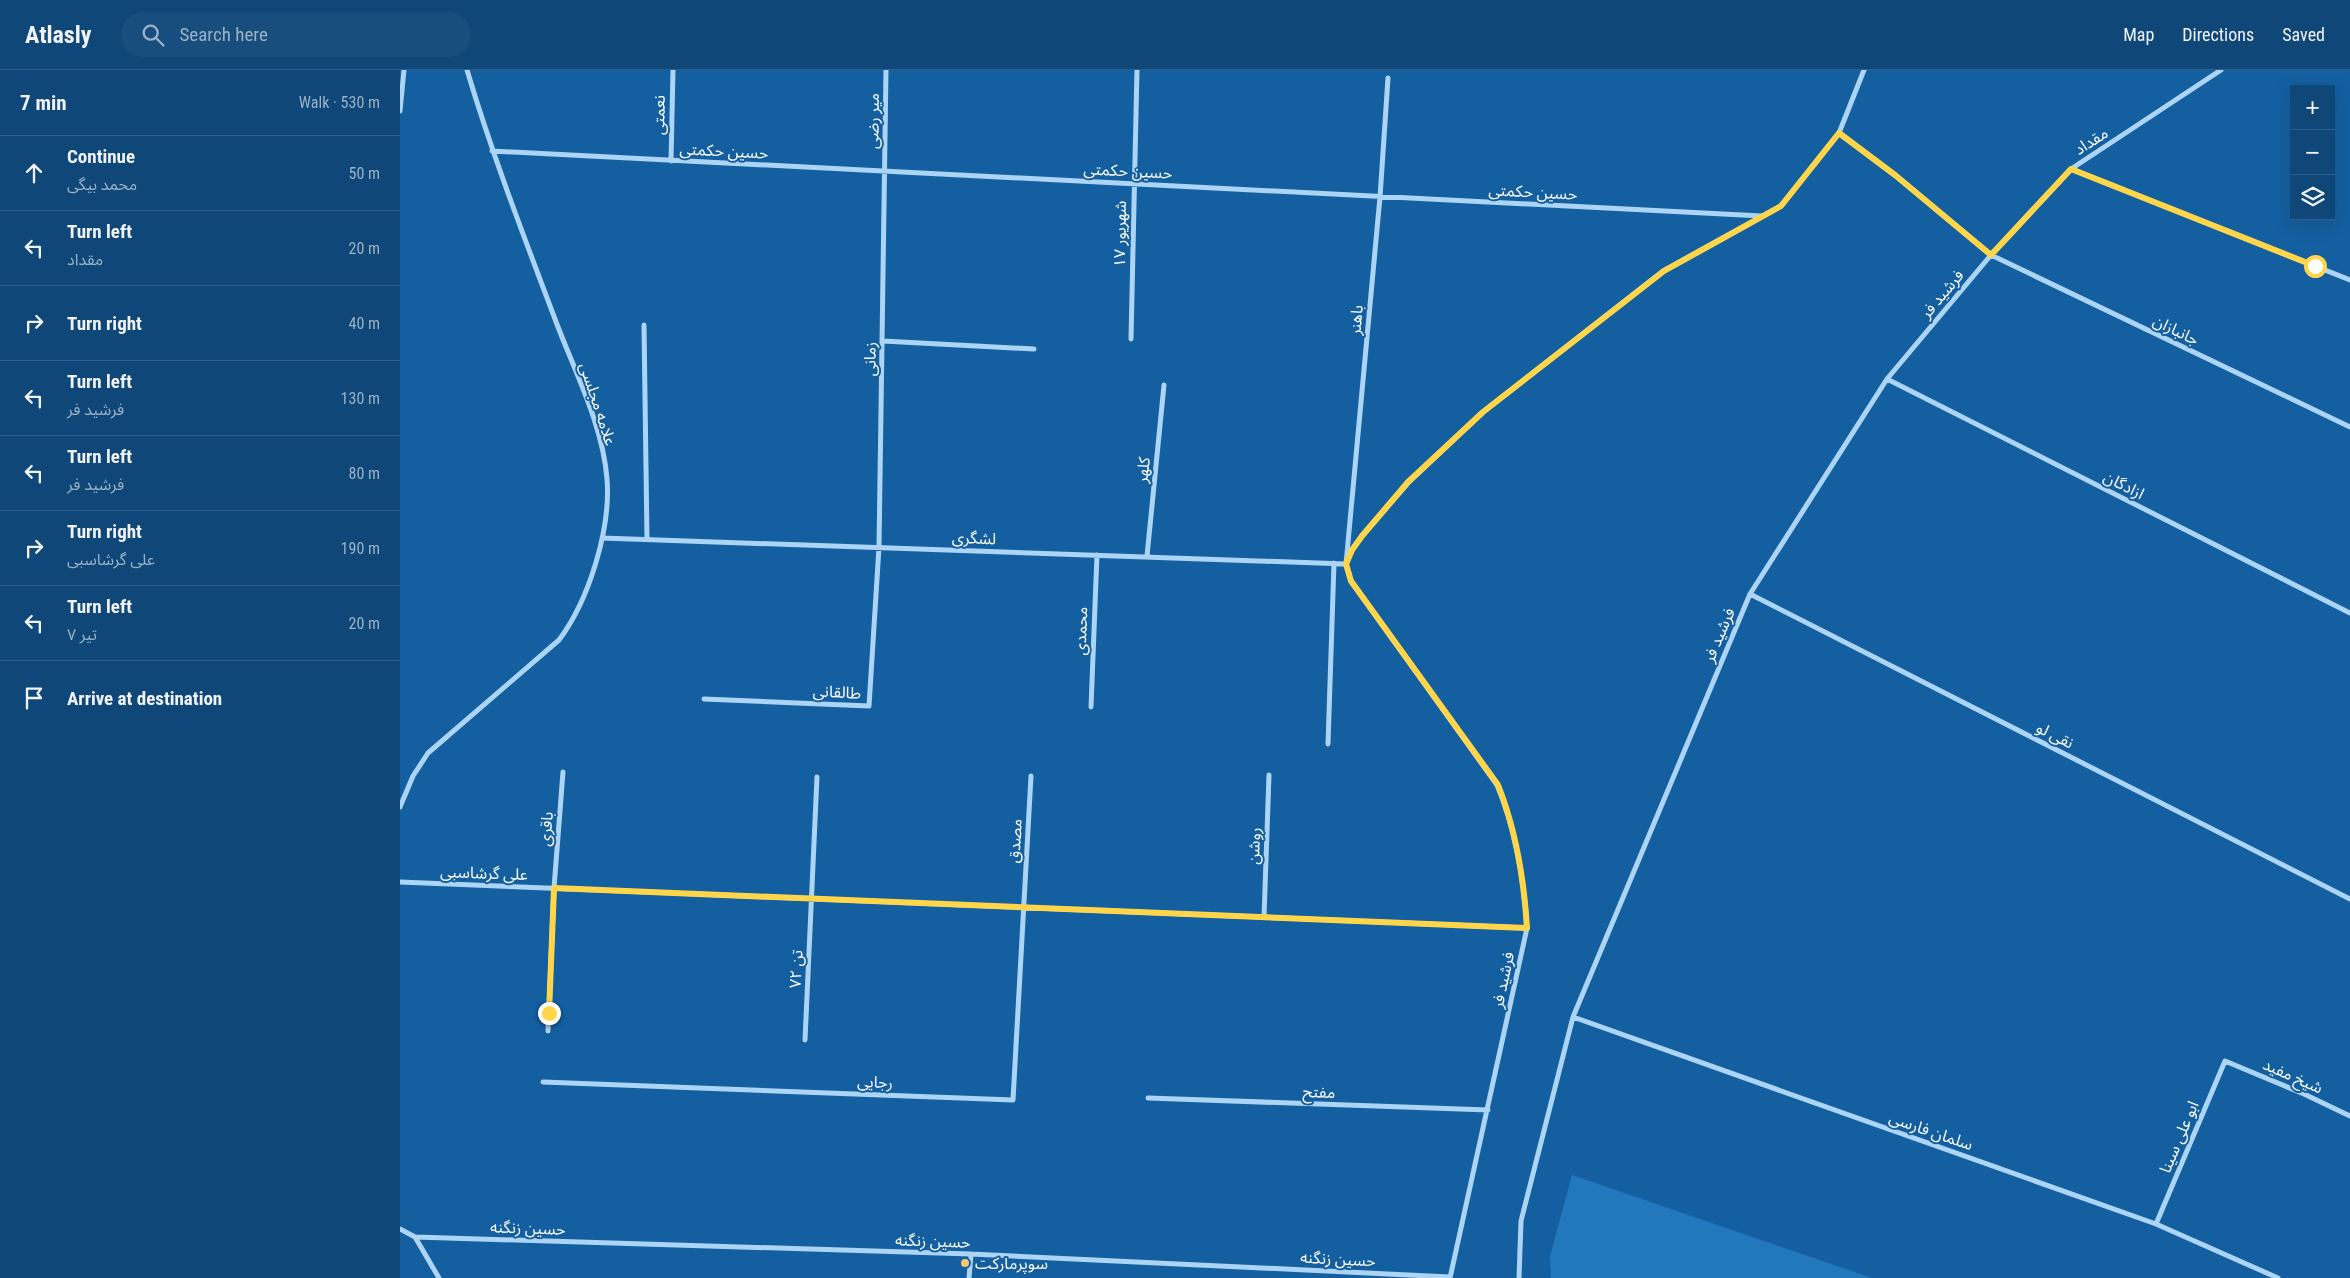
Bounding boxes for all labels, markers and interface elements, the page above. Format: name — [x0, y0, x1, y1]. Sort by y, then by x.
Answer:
search box — [121, 12, 471, 57]
text: Atlasly — [25, 21, 91, 49]
icon: search — [139, 21, 167, 49]
text: Search here — [179, 23, 268, 46]
text: Map — [2123, 24, 2154, 45]
text: Directions — [2182, 24, 2254, 45]
text: Saved — [2282, 24, 2325, 45]
map controls — [2290, 85, 2335, 220]
button: + — [2290, 85, 2335, 130]
text: 7 min — [20, 91, 67, 115]
text: Walk · 530 m — [299, 93, 380, 112]
street label: میر رضی — [863, 93, 883, 149]
street label: نعمتی — [649, 95, 669, 135]
street label: مقداد — [2071, 123, 2111, 159]
button: − — [2290, 130, 2335, 175]
street label: حسین حکمتی — [679, 139, 769, 163]
text: Continue — [67, 145, 135, 168]
icon: ahead — [20, 159, 48, 187]
street label: حسین حکمتی — [1083, 159, 1173, 183]
text: 50 m — [348, 164, 380, 183]
text: محمد بیگی — [67, 175, 137, 194]
button: layers — [2290, 175, 2335, 220]
street label: حسین حکمتی — [1488, 180, 1578, 204]
street label: ۱۷ شهریور — [1110, 200, 1130, 268]
text: Turn left — [67, 220, 132, 243]
icon: left — [20, 234, 48, 262]
text: 20 m — [348, 239, 380, 258]
text: مقداد — [67, 250, 103, 269]
route start — [2304, 255, 2327, 278]
street label: فرشید فر — [1916, 266, 1968, 323]
street label: باهنر — [1345, 304, 1367, 337]
icon: right — [20, 309, 48, 337]
street label: جانبازان — [2150, 311, 2202, 349]
text: Turn right — [67, 312, 142, 335]
text: 40 m — [348, 314, 380, 333]
street label: زمانی — [860, 342, 880, 376]
street label: علامه مجلسی — [576, 360, 620, 448]
text: Turn left — [67, 370, 132, 393]
icon: left — [20, 384, 48, 412]
text: 130 m — [341, 389, 380, 408]
text: فرشید فر — [67, 400, 124, 419]
text: Turn left — [67, 445, 132, 468]
street label: کلهر — [1132, 456, 1154, 485]
icon: left — [20, 459, 48, 487]
text: 80 m — [348, 464, 380, 483]
street label: ازادگان — [2101, 467, 2147, 503]
text: فرشید فر — [67, 475, 124, 494]
text: Turn right — [67, 520, 142, 543]
street label: لشگری — [951, 528, 997, 548]
icon: right — [20, 534, 48, 562]
text: 190 m — [341, 539, 380, 558]
text: علی گرشاسبی — [67, 550, 155, 569]
text: Turn left — [67, 595, 132, 618]
street label: فرشید فر — [1699, 605, 1739, 666]
street label: محمدی — [1071, 606, 1091, 656]
icon: left — [20, 609, 48, 637]
text: 20 m — [348, 614, 380, 633]
text: ۷ تیر — [67, 625, 97, 644]
street label: طالقانی — [812, 681, 862, 703]
icon: arrive — [20, 684, 48, 712]
text: Arrive at destination — [67, 687, 222, 710]
street label: نقی لو — [2033, 718, 2077, 752]
street label: باقری — [535, 811, 557, 847]
street label: مصدق — [1004, 818, 1026, 864]
street label: روشن — [1244, 827, 1264, 865]
street label: علی گرشاسبی — [440, 862, 528, 884]
street label: ۷۲ تن — [786, 949, 807, 989]
street label: فرشید فر — [1488, 950, 1518, 1011]
route end — [538, 1002, 561, 1025]
street label: شیخ مفید — [2259, 1054, 2326, 1100]
street label: رجایی — [857, 1072, 893, 1092]
street label: مفتح — [1302, 1082, 1336, 1105]
street label: ابو علی سینا — [2155, 1098, 2203, 1176]
street label: سلمان فارسی — [1887, 1108, 1975, 1154]
street label: حسین زنگنه — [490, 1217, 566, 1239]
street label: حسین زنگنه — [895, 1230, 971, 1252]
street label: حسین زنگنه — [1300, 1248, 1376, 1270]
place label: سوپرمارکت — [975, 1254, 1048, 1274]
marker: سوپرمارکت — [959, 1257, 971, 1269]

